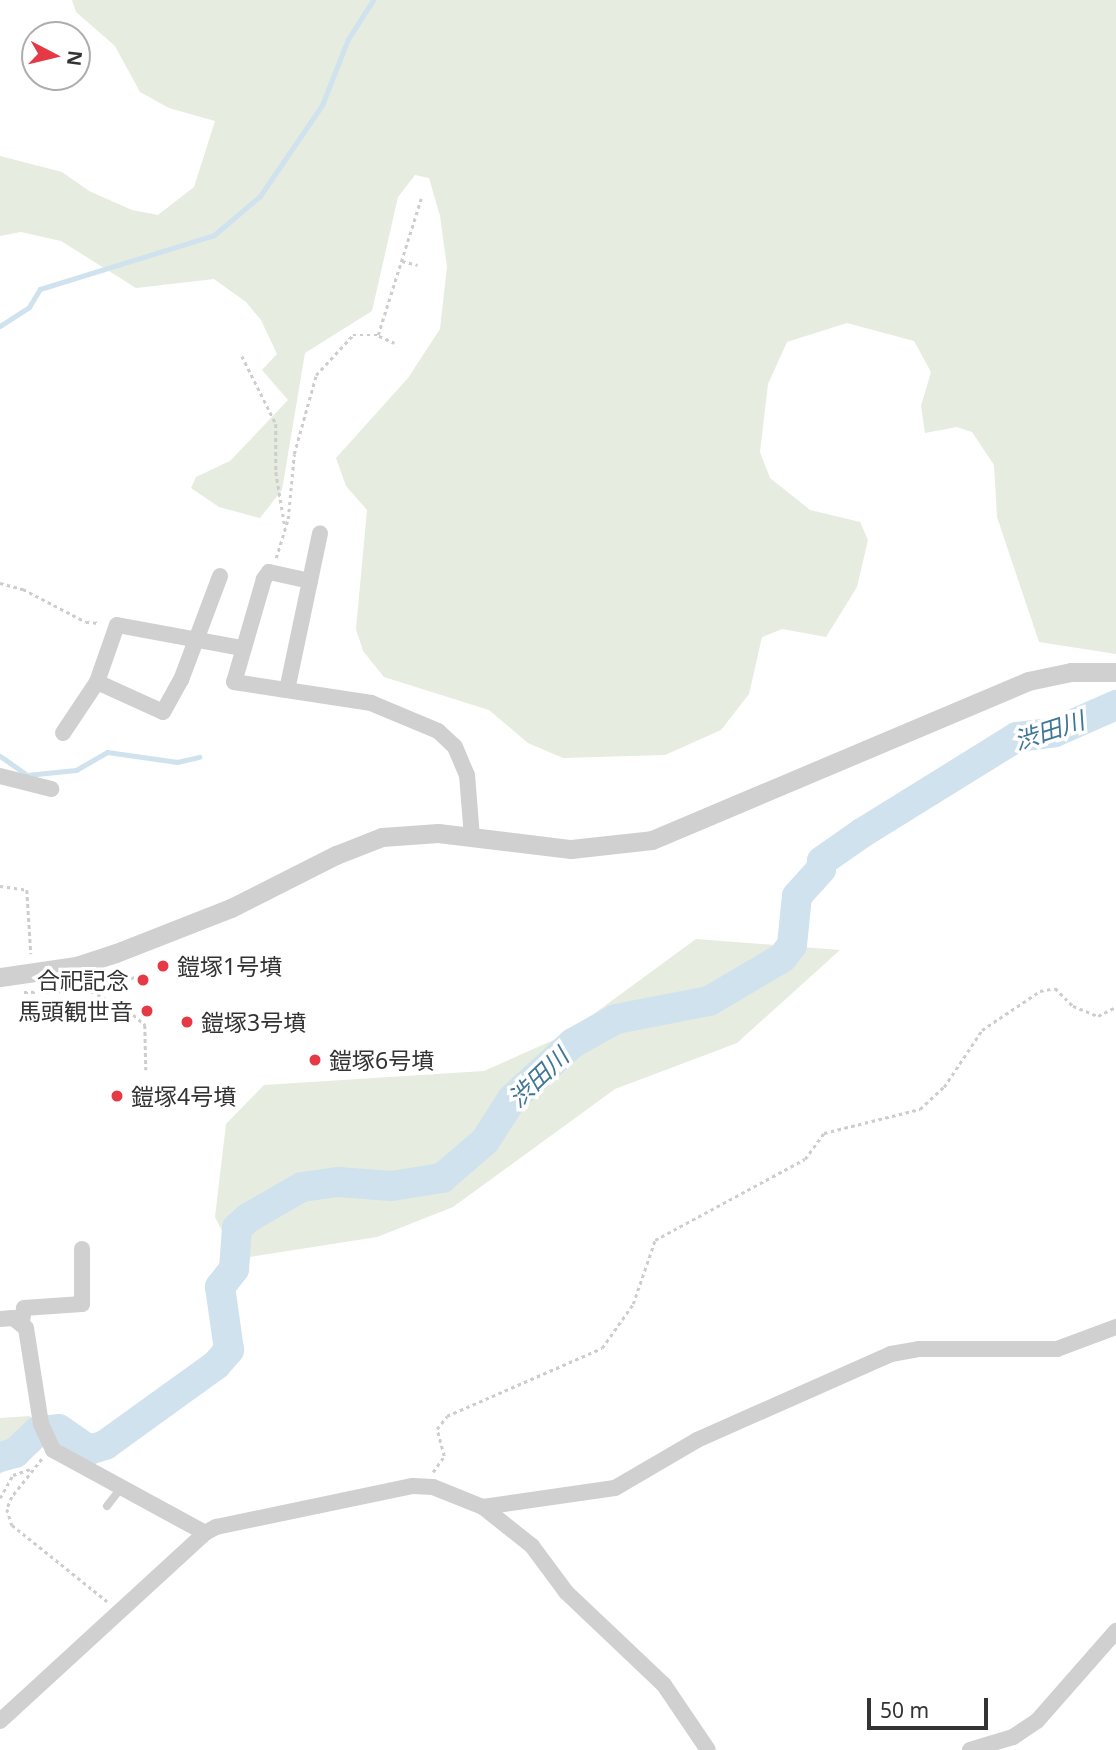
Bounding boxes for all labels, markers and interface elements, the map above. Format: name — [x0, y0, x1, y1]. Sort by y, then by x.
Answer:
north arrow — [21, 21, 91, 91]
text: N — [61, 49, 89, 68]
water label: 渋田川 — [1010, 705, 1088, 755]
place label: 鎧塚1号墳 — [177, 952, 282, 980]
marker: 鎧塚1号墳 — [155, 958, 171, 974]
place label: 合祀記念 — [37, 966, 129, 994]
marker: 合祀記念 — [135, 972, 151, 988]
place label: 馬頭観世音 — [18, 997, 133, 1025]
marker: 馬頭観世音 — [139, 1003, 155, 1019]
place label: 鎧塚3号墳 — [201, 1008, 306, 1036]
marker: 鎧塚3号墳 — [179, 1014, 195, 1030]
water label: 渋田川 — [502, 1042, 574, 1112]
place label: 鎧塚6号墳 — [329, 1046, 434, 1074]
marker: 鎧塚6号墳 — [307, 1052, 323, 1068]
place label: 鎧塚4号墳 — [131, 1082, 236, 1110]
marker: 鎧塚4号墳 — [109, 1088, 125, 1104]
scale bar — [871, 1684, 992, 1728]
text: 50 m — [880, 1696, 929, 1724]

